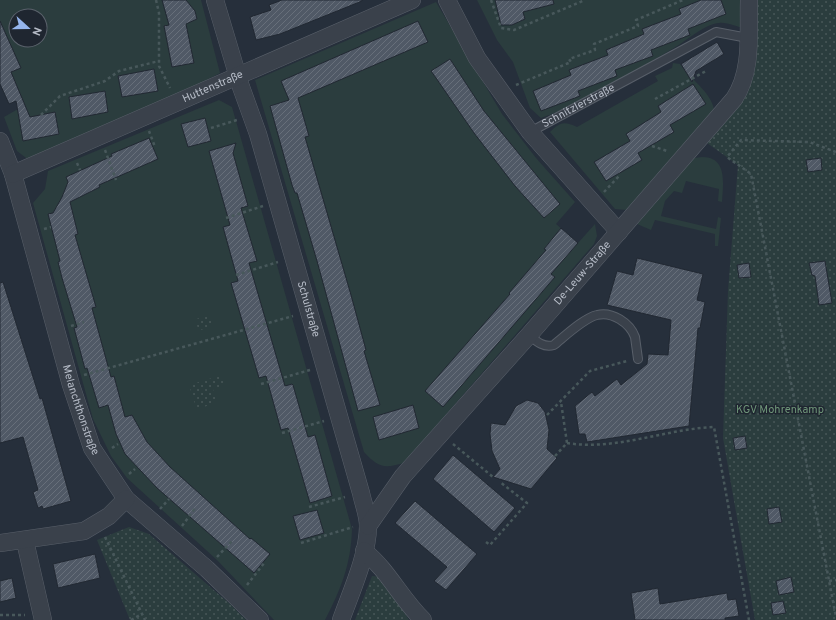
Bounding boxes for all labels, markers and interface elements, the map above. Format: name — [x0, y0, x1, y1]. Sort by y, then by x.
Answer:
north arrow — [8, 8, 48, 48]
text: N — [28, 25, 44, 37]
street label: Huttenstraße — [180, 67, 245, 106]
street label: Schnitzlerstraße — [540, 81, 617, 131]
street label: De-Leuw-Straße — [551, 238, 614, 308]
street label: Schulstraße — [294, 279, 323, 339]
street label: Melanchthonstraße — [59, 363, 102, 458]
park label: KGV Mohrenkamp — [736, 403, 824, 417]

